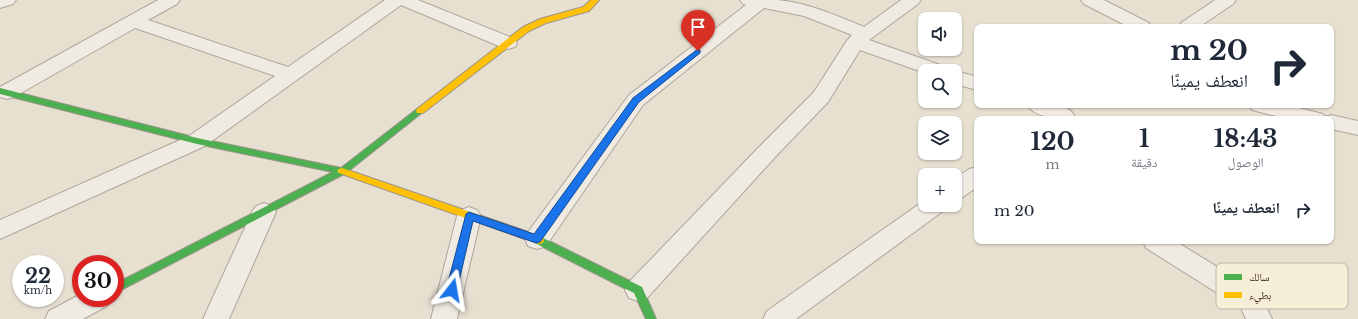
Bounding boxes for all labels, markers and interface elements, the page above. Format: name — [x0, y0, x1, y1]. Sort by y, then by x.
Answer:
pin — [681, 10, 715, 51]
map controls — [918, 12, 962, 212]
button: sound — [918, 12, 962, 56]
icon: arrive — [687, 16, 709, 38]
text: 20 m — [1170, 33, 1248, 68]
icon: right — [1262, 40, 1314, 92]
button: search — [918, 64, 962, 108]
text: انعطف يمينًا — [1170, 70, 1248, 92]
button: layers — [918, 116, 962, 160]
text: 1 — [1139, 124, 1149, 153]
text: 18:43 — [1214, 124, 1278, 153]
text: 120 — [1030, 127, 1075, 156]
text: دقيقة — [1131, 154, 1157, 171]
text: الوصول — [1228, 154, 1264, 171]
text: m — [1046, 156, 1060, 173]
button: + — [918, 168, 962, 212]
text: انعطف يمينًا — [1212, 198, 1280, 217]
icon: right — [1292, 199, 1314, 221]
text: 20 m — [994, 201, 1034, 220]
speed limit sign: 30 — [72, 255, 124, 307]
legend — [1216, 263, 1348, 309]
text: 22 — [25, 264, 51, 288]
position arrow — [431, 269, 473, 311]
text: سالك — [1249, 270, 1269, 284]
text: km/h — [24, 284, 52, 297]
text: بطيء — [1249, 288, 1271, 304]

